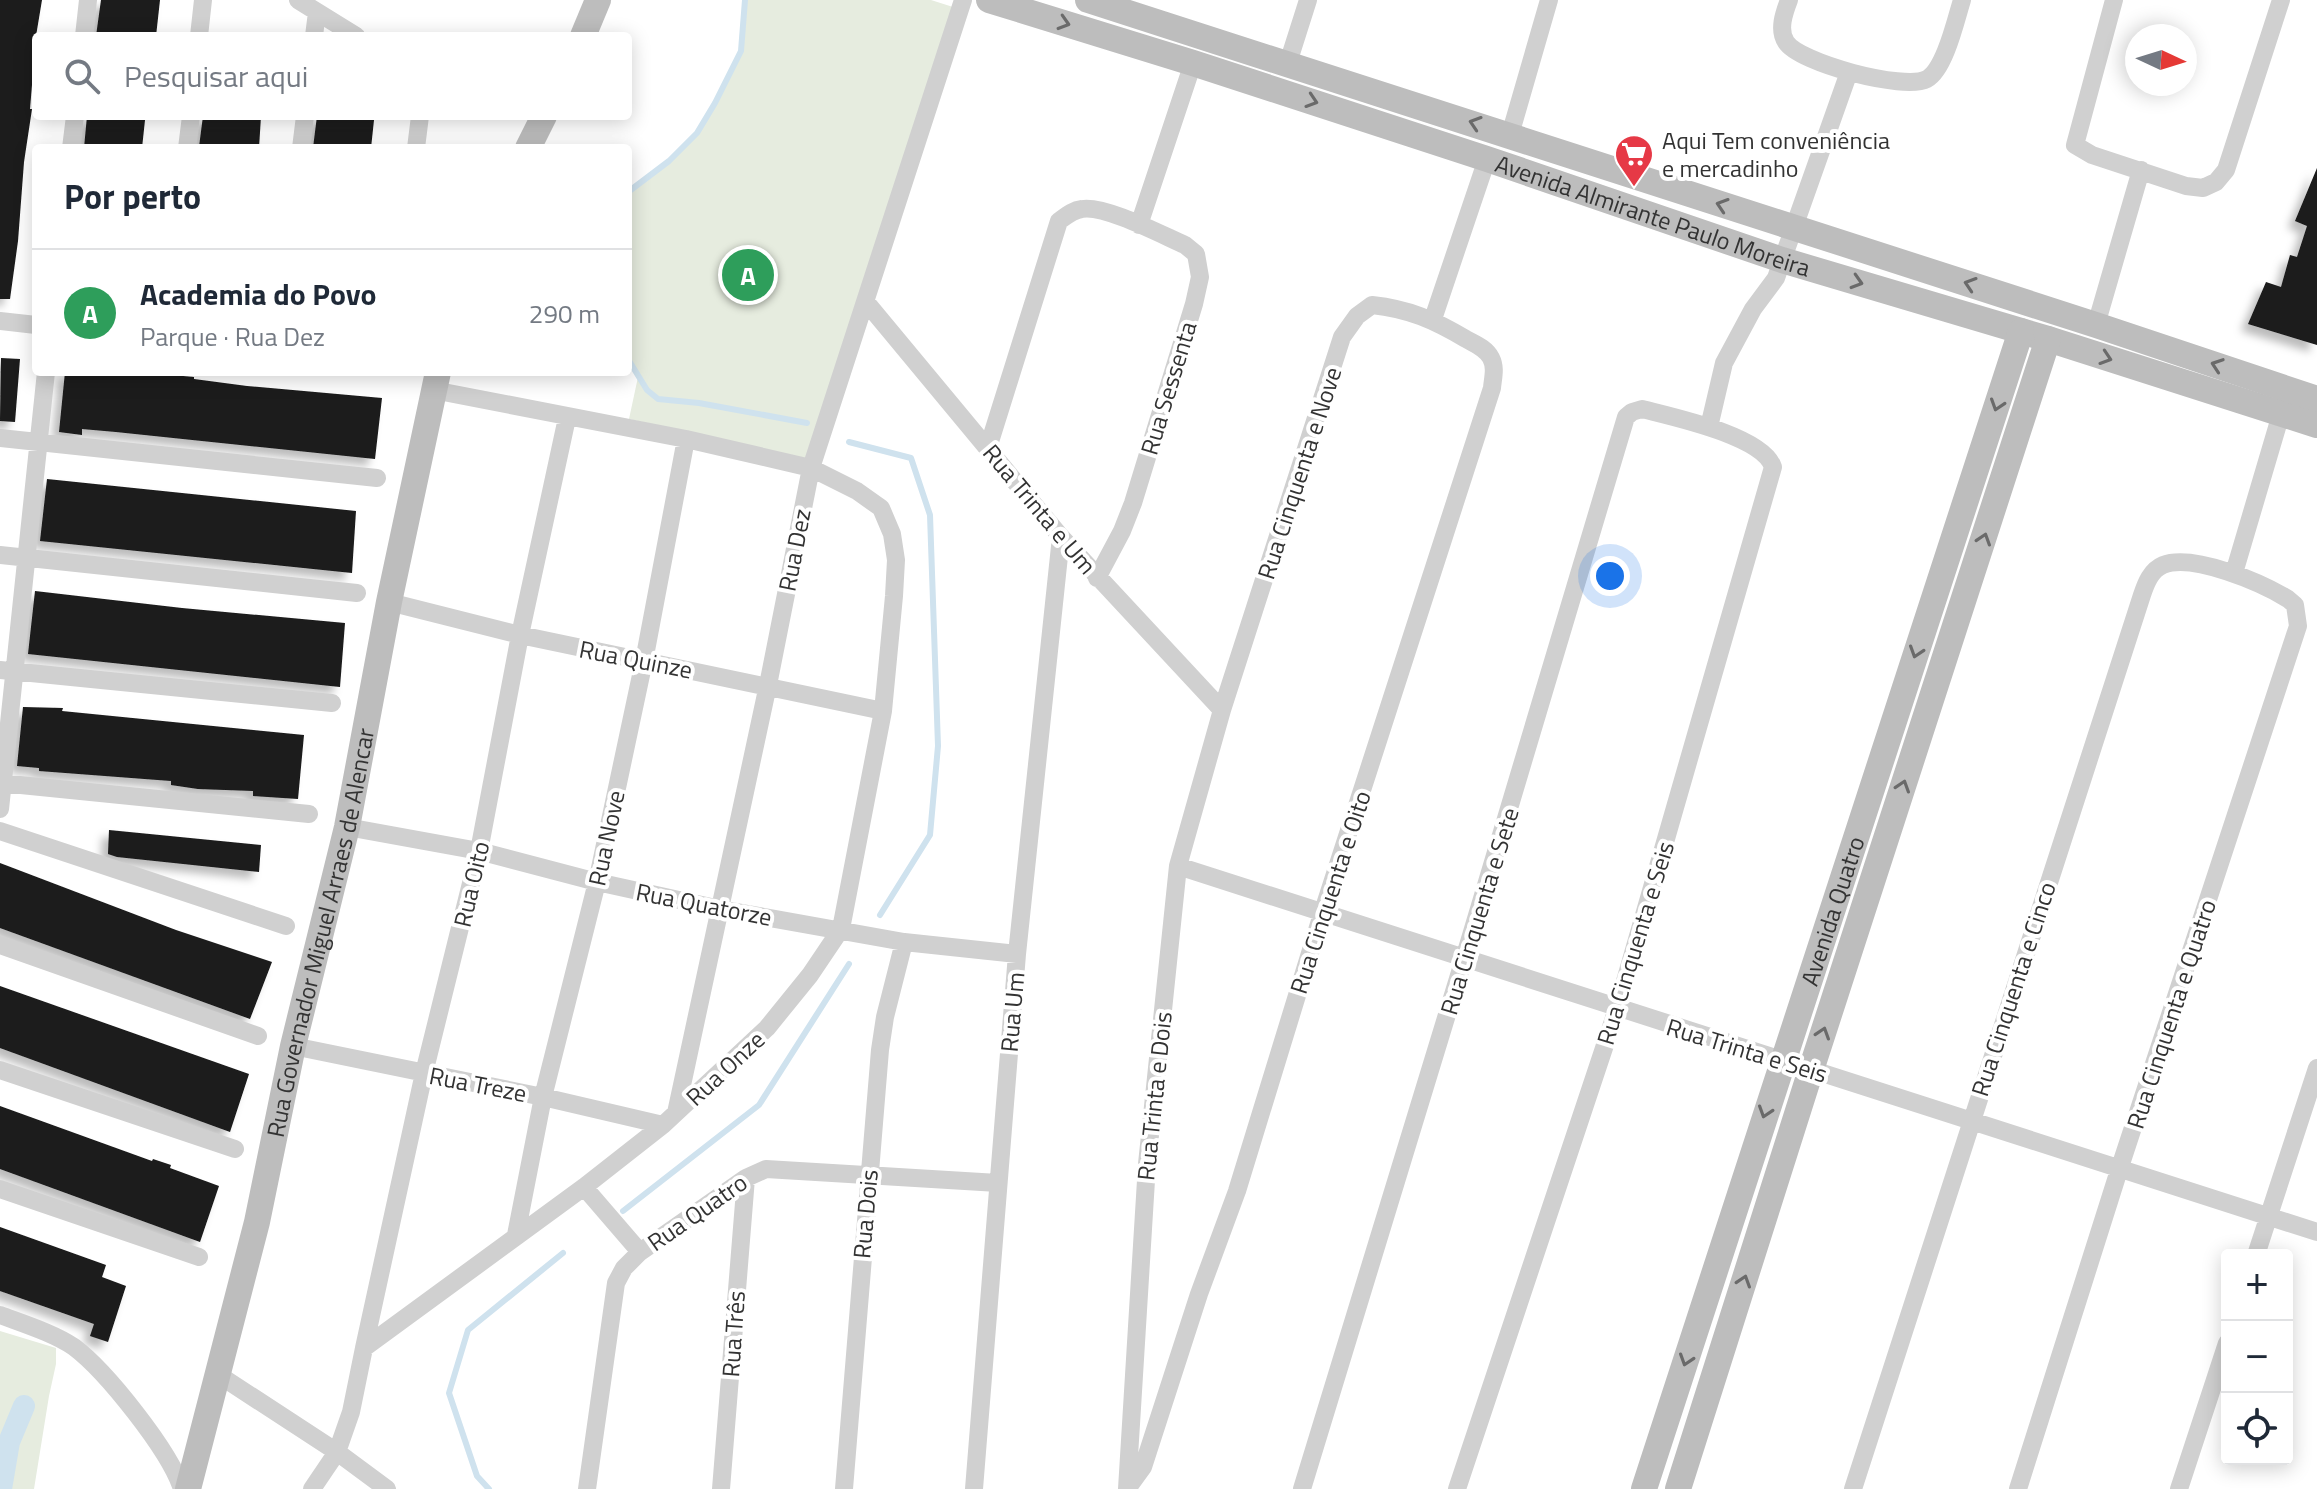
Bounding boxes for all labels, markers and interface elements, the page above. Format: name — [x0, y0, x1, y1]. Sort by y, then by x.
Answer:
one-way arrow — [1056, 14, 1070, 30]
north arrow — [2125, 24, 2197, 96]
search box — [32, 32, 632, 120]
text: Pesquisar aqui — [124, 53, 308, 99]
icon: search — [60, 54, 104, 98]
one-way arrow — [1304, 92, 1318, 108]
one-way arrow — [1469, 117, 1483, 133]
place label: Aqui Tem conveniência e mercadinho — [1662, 122, 1890, 186]
supermarket icon: Aqui Tem conveniência e mercadinho — [1613, 133, 1655, 188]
street label: Avenida Almirante Paulo Moreira — [1491, 145, 1815, 285]
text: Por perto — [64, 170, 201, 222]
one-way arrow — [1716, 198, 1730, 214]
pin: A — [722, 245, 774, 305]
text: Academia do Povo — [140, 271, 376, 317]
one-way arrow — [1850, 273, 1864, 289]
one-way arrow — [1963, 278, 1977, 294]
text: A — [82, 294, 98, 333]
text: 290 m — [529, 294, 600, 333]
text: Parque · Rua Dez — [140, 317, 325, 356]
street label: Rua Sessenta — [1131, 317, 1205, 459]
one-way arrow — [2099, 349, 2112, 365]
one-way arrow — [2210, 359, 2224, 375]
street label: Rua Cinquenta e Nove — [1248, 362, 1350, 584]
one-way arrow — [1990, 397, 2006, 411]
street label: Rua Trinta e Um — [975, 436, 1105, 582]
street label: Rua Dez — [768, 506, 820, 594]
one-way arrow — [1974, 533, 1990, 547]
your location — [1590, 556, 1630, 596]
street label: Rua Quinze — [576, 630, 696, 688]
one-way arrow — [1909, 645, 1925, 659]
street label: Rua Governador Miguel Arraes de Alencar — [257, 725, 383, 1140]
one-way arrow — [1894, 780, 1910, 794]
street label: Rua Cinquenta e Oito — [1280, 786, 1380, 998]
street label: Rua Nove — [578, 787, 634, 889]
street label: Rua Cinquenta e Sete — [1430, 803, 1528, 1019]
street label: Avenida Quatro — [1791, 831, 1873, 990]
street label: Rua Cinquenta e Seis — [1587, 837, 1683, 1049]
street label: Rua Oito — [444, 838, 498, 930]
street label: Rua Quatorze — [633, 873, 775, 935]
street label: Rua Cinquenta e Cinco — [1961, 877, 2065, 1101]
street label: Rua Cinquenta e Quatro — [2117, 895, 2225, 1133]
street label: Rua Um — [991, 970, 1033, 1054]
street label: Rua Trinta e Seis — [1662, 1008, 1832, 1092]
street label: Rua Trinta e Dois — [1127, 1010, 1181, 1182]
street label: Rua Onze — [677, 1022, 773, 1114]
one-way arrow — [1813, 1027, 1829, 1041]
street label: Rua Treze — [426, 1057, 530, 1111]
one-way arrow — [1758, 1105, 1774, 1119]
street label: Rua Quatro — [640, 1164, 754, 1260]
street label: Rua Dois — [843, 1168, 887, 1260]
map controls — [2221, 1249, 2293, 1465]
button: + — [2221, 1249, 2293, 1321]
one-way arrow — [1735, 1275, 1751, 1289]
street label: Rua Três — [712, 1290, 754, 1378]
button: − — [2221, 1321, 2293, 1393]
one-way arrow — [1679, 1352, 1695, 1366]
button: locate — [2221, 1393, 2293, 1465]

